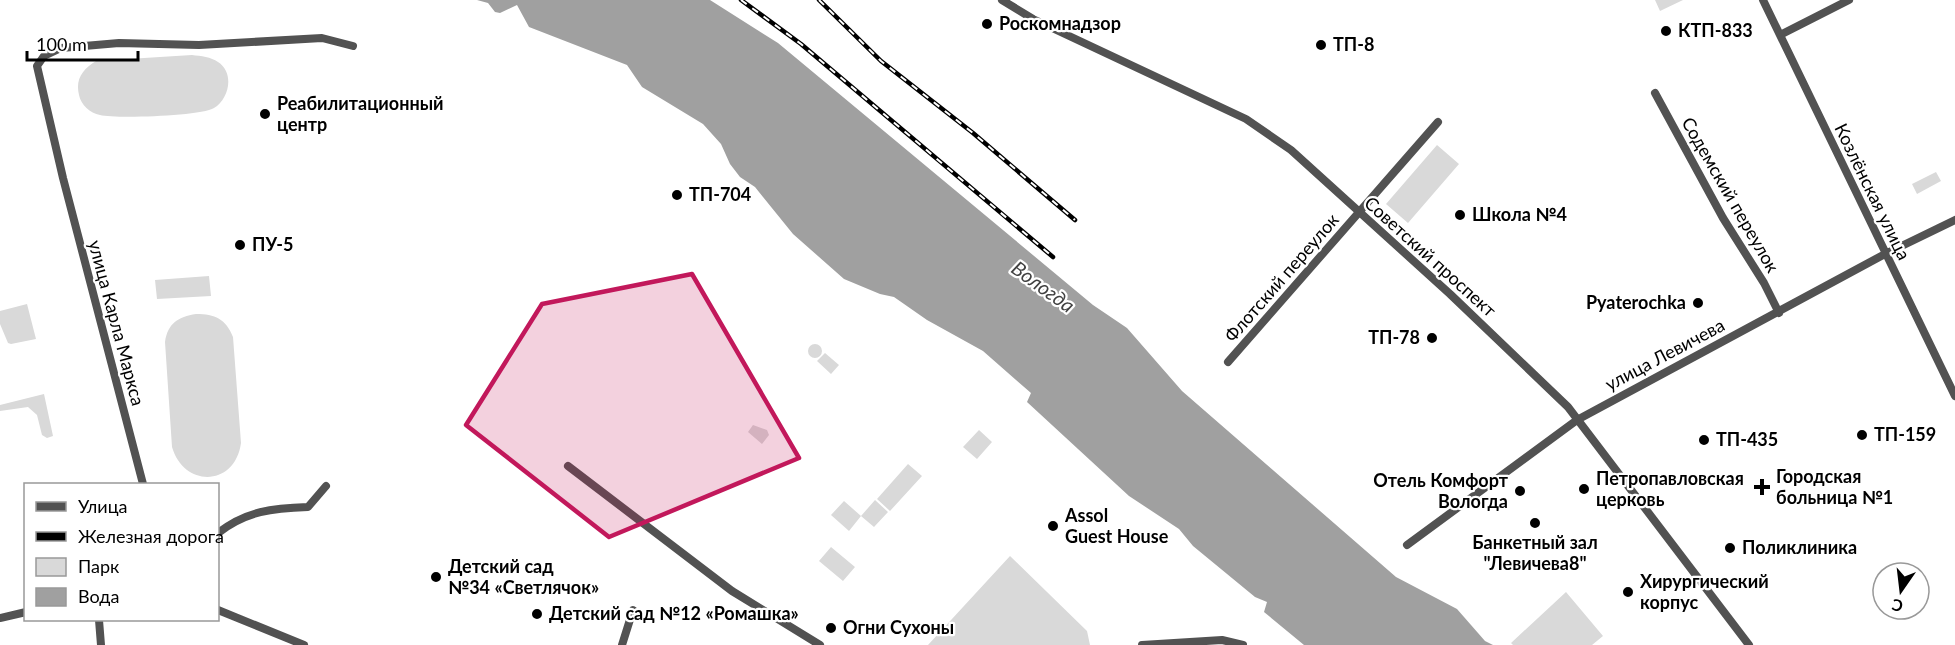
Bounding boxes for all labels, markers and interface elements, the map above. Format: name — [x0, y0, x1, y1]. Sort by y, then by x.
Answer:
place label: Роскомнадзор — [999, 12, 1121, 34]
marker: Роскомнадзор — [980, 17, 994, 31]
place label: КТП-833 — [1678, 19, 1753, 41]
scale bar — [27, 24, 138, 62]
marker: КТП-833 — [1659, 24, 1673, 38]
text: 100 m — [36, 33, 87, 55]
place label: ТП-8 — [1333, 33, 1374, 55]
marker: ТП-8 — [1314, 38, 1328, 52]
place label: Реабилитационный центр — [277, 92, 444, 135]
marker: Реабилитационный центр — [258, 107, 272, 121]
street label: Содемский переулок — [1677, 113, 1785, 277]
street label: Козлёнская улица — [1830, 120, 1915, 263]
place label: ТП-704 — [689, 183, 751, 205]
marker: ТП-704 — [670, 188, 684, 202]
street label: Советский проспект — [1360, 191, 1501, 321]
place label: Школа №4 — [1472, 203, 1567, 225]
street label: Флотский переулок — [1219, 208, 1343, 346]
marker: Школа №4 — [1453, 208, 1467, 222]
place label: ПУ-5 — [252, 233, 293, 255]
street label: улица Карла Маркса — [84, 238, 150, 408]
marker: ПУ-5 — [233, 238, 247, 252]
water label: Вологда — [1007, 255, 1080, 317]
place label: Pyaterochka — [1586, 291, 1686, 313]
marker: Pyaterochka — [1691, 296, 1705, 310]
street label: улица Левичева — [1601, 313, 1728, 395]
place label: ТП-78 — [1368, 326, 1420, 348]
marker: ТП-78 — [1425, 331, 1439, 345]
place label: ТП-159 — [1874, 423, 1936, 445]
place label: ТП-435 — [1716, 428, 1778, 450]
marker: ТП-159 — [1855, 428, 1869, 442]
marker: ТП-435 — [1697, 433, 1711, 447]
place label: Городская больница №1 — [1776, 465, 1893, 508]
place label: Петропавловская церковь — [1596, 467, 1744, 510]
place label: Отель Комфорт Вологда — [1373, 469, 1509, 512]
marker: Городская больница №1 — [1753, 478, 1771, 496]
marker: Петропавловская церковь — [1577, 482, 1591, 496]
legend — [24, 483, 219, 621]
marker: Отель Комфорт Вологда — [1513, 484, 1527, 498]
text: Улица — [78, 495, 128, 517]
place label: Assol Guest House — [1064, 504, 1169, 547]
marker: Банкетный зал "Левичева8" — [1528, 516, 1542, 530]
marker: Assol Guest House — [1046, 519, 1060, 533]
text: Железная дорога — [78, 525, 224, 547]
place label: Банкетный зал "Левичева8" — [1472, 531, 1598, 574]
place label: Поликлиника — [1742, 536, 1857, 558]
marker: Поликлиника — [1723, 541, 1737, 555]
text: Парк — [78, 555, 120, 577]
place label: Детский сад №34 «Светлячок» — [448, 555, 599, 598]
north arrow — [1871, 561, 1931, 621]
marker: Детский сад №34 «Светлячок» — [429, 570, 443, 584]
place label: Хирургический корпус — [1640, 570, 1769, 613]
text: Вода — [78, 585, 119, 607]
marker: Хирургический корпус — [1621, 585, 1635, 599]
text: С — [1889, 595, 1905, 617]
place label: Детский сад №12 «Ромашка» — [549, 602, 799, 624]
marker: Детский сад №12 «Ромашка» — [530, 607, 544, 621]
place label: Огни Сухоны — [843, 616, 954, 638]
marker: Огни Сухоны — [824, 621, 838, 635]

